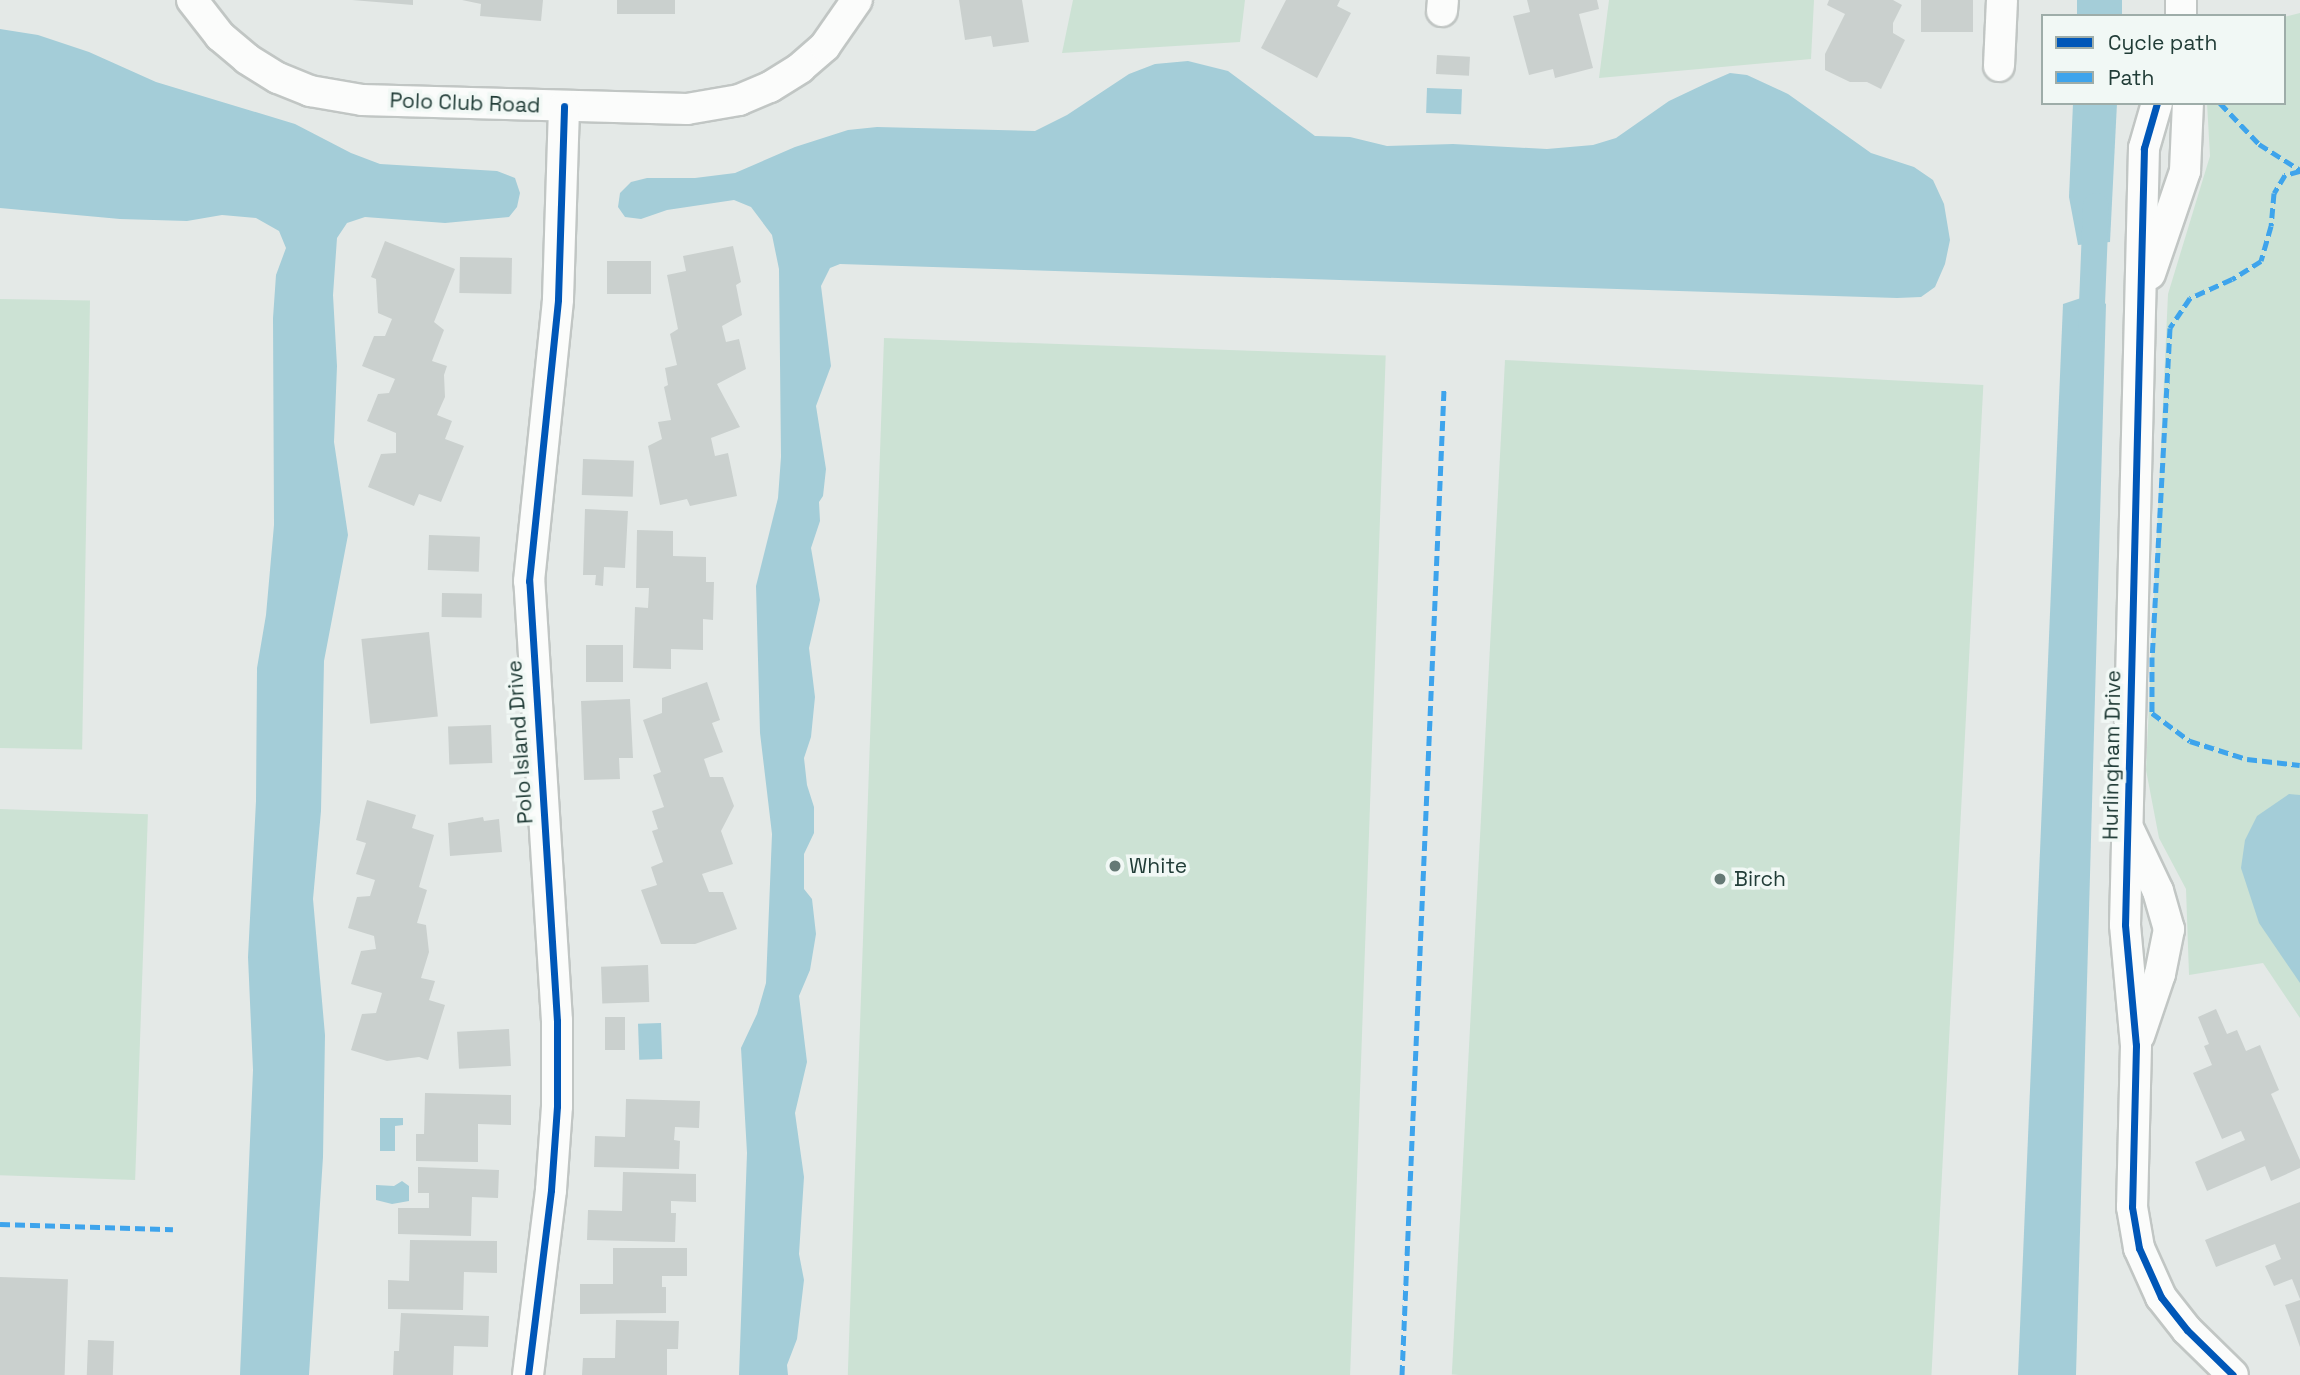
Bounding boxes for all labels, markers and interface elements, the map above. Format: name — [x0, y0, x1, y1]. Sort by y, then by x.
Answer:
legend — [2041, 14, 2286, 105]
text: Cycle path — [2108, 29, 2217, 56]
text: Path — [2108, 64, 2154, 91]
street label: Polo Club Road — [389, 88, 541, 118]
street label: Polo Island Drive — [502, 659, 538, 825]
street label: Hurlingham Drive — [2098, 670, 2126, 840]
place label: White — [1129, 853, 1187, 879]
marker: White — [1107, 858, 1123, 874]
place label: Birch — [1734, 866, 1786, 892]
marker: Birch — [1712, 871, 1728, 887]

